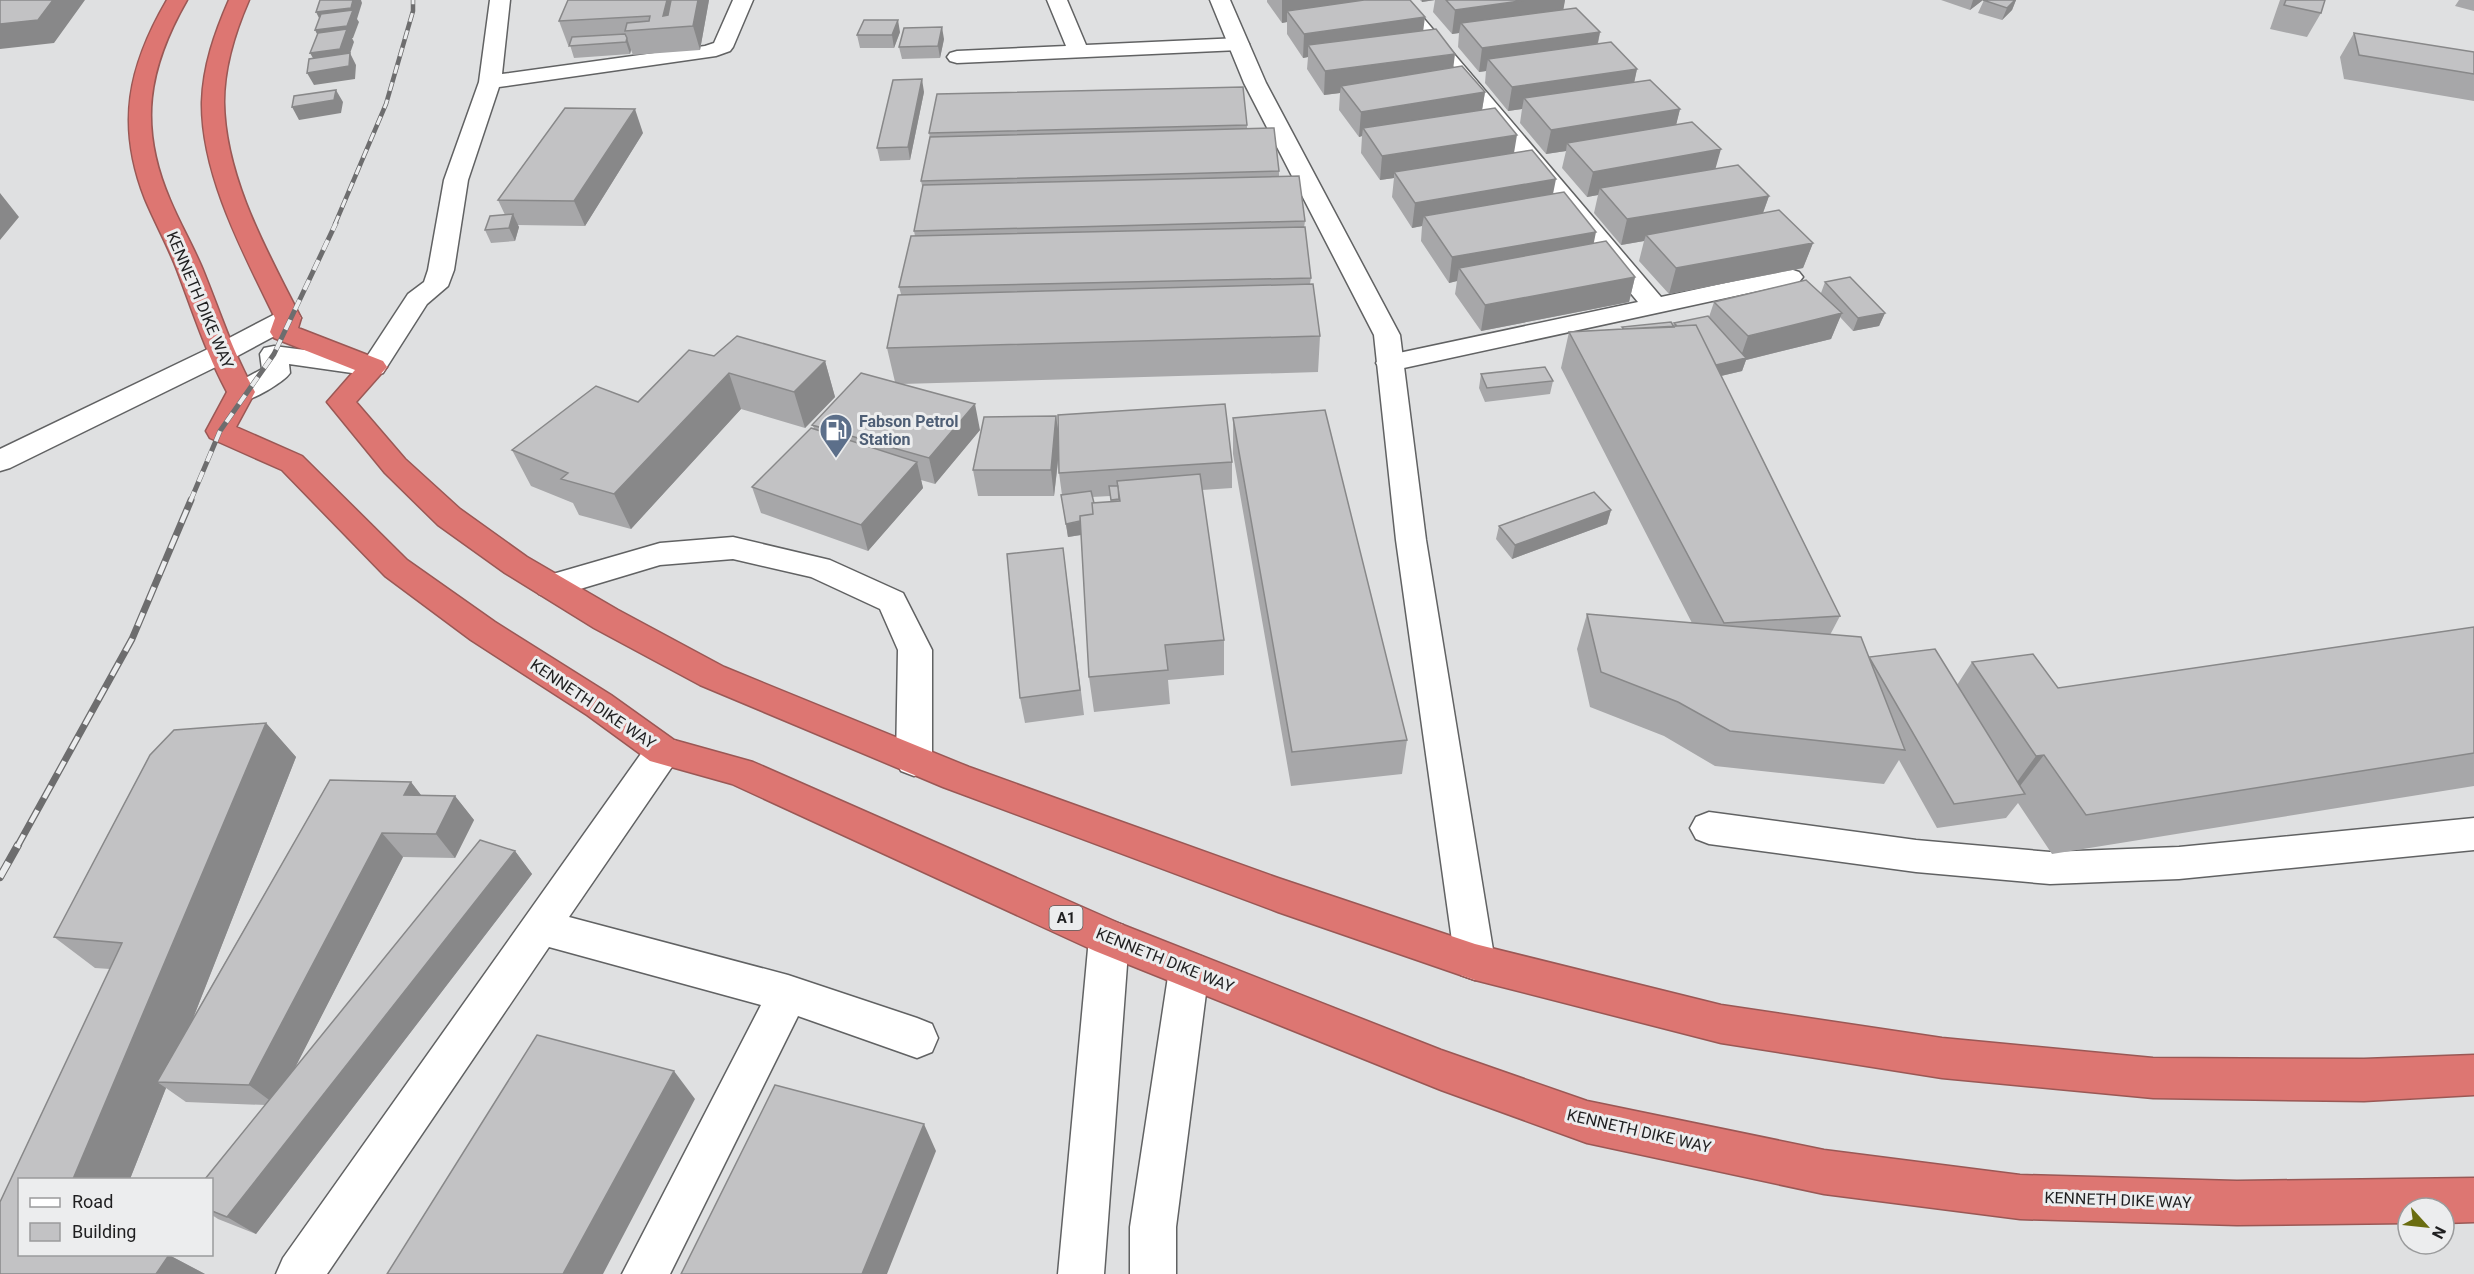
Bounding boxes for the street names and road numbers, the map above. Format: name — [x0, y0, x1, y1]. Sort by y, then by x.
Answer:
street label: KENNETH DIKE WAY — [162, 229, 238, 372]
street label: KENNETH DIKE WAY — [527, 655, 660, 753]
road number: A1 — [1050, 906, 1082, 930]
street label: KENNETH DIKE WAY — [1093, 924, 1237, 997]
street label: KENNETH DIKE WAY — [1565, 1105, 1713, 1157]
street label: KENNETH DIKE WAY — [2044, 1188, 2192, 1212]

